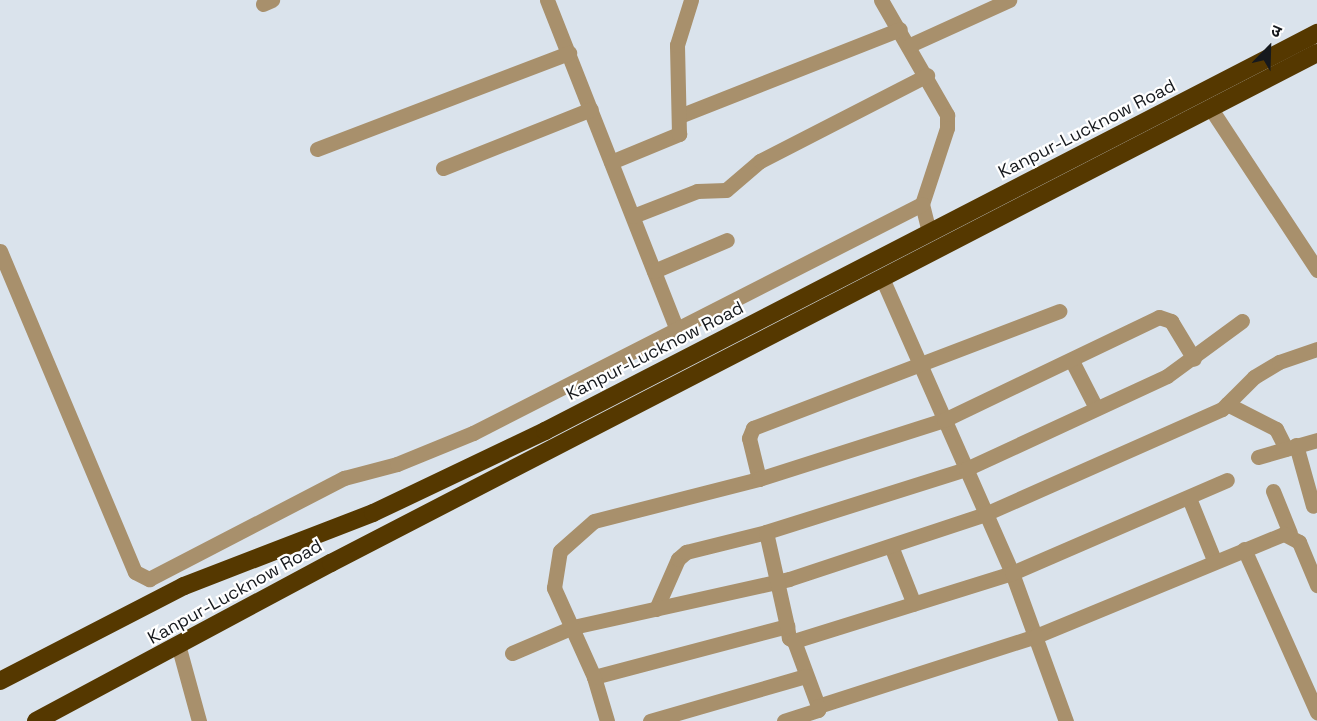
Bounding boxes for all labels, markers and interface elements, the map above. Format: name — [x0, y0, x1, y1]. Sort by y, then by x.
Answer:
north arrow — [1239, 18, 1299, 78]
text: उ — [1268, 19, 1285, 42]
street label: Kanpur-Lucknow Road — [995, 75, 1179, 183]
street label: Kanpur-Lucknow Road — [563, 297, 747, 405]
street label: Kanpur-Lucknow Road — [144, 535, 326, 649]

